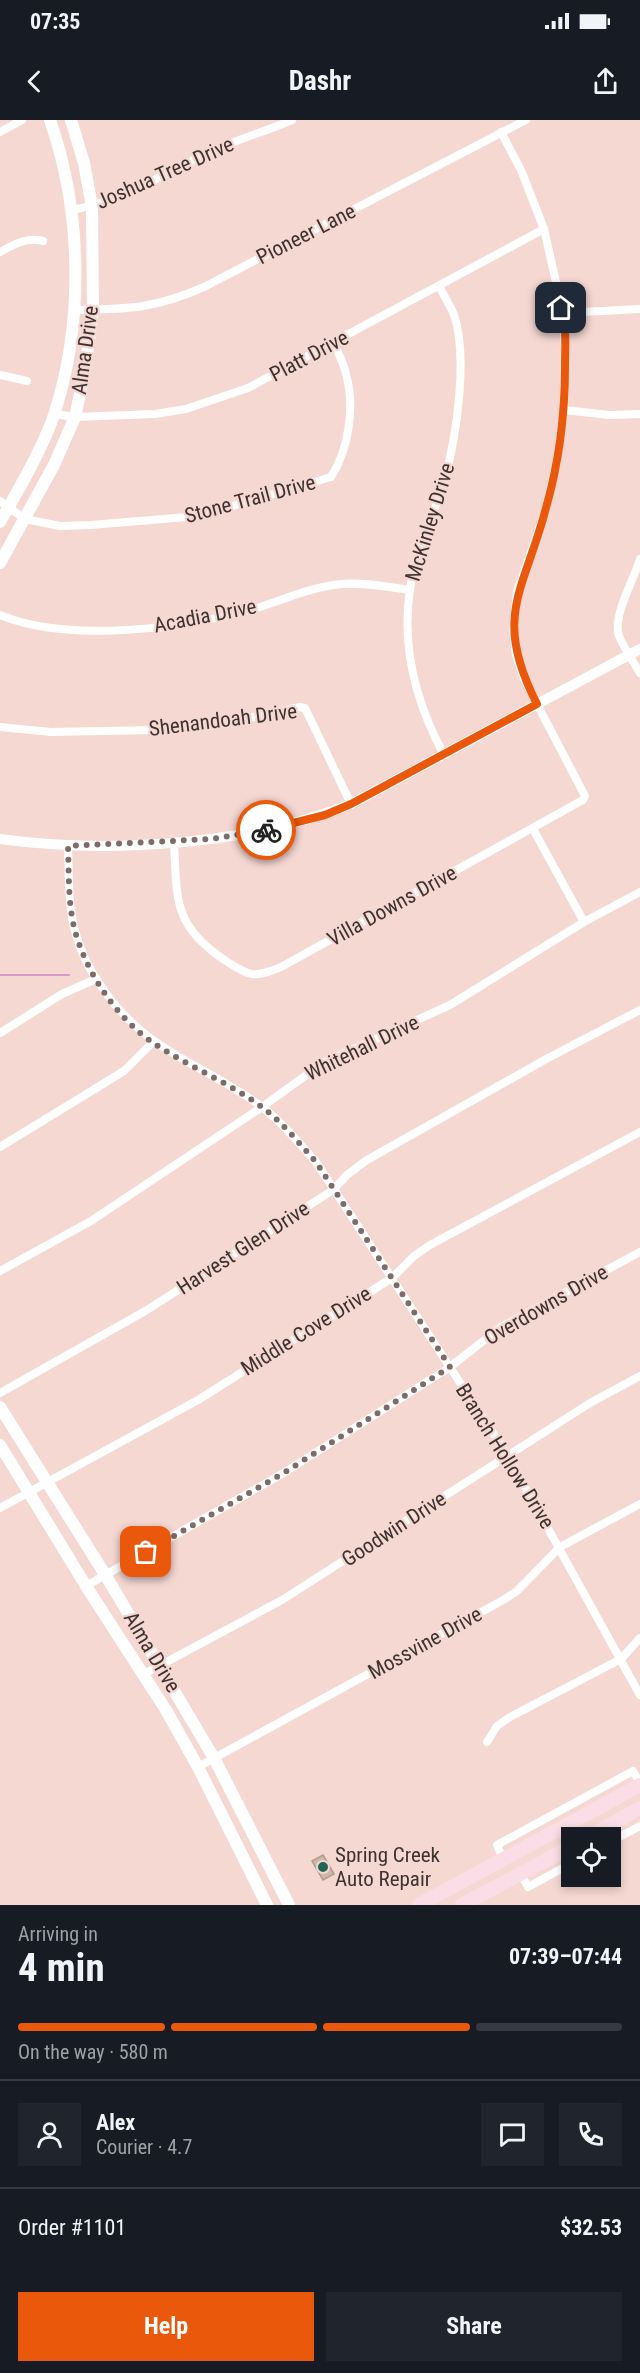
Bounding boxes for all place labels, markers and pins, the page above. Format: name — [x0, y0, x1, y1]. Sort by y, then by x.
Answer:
pin — [535, 282, 586, 333]
pin — [120, 1526, 171, 1577]
place label: Spring Creek Auto Repair — [335, 1843, 441, 1891]
marker: Spring Creek Auto Repair — [316, 1860, 330, 1874]

